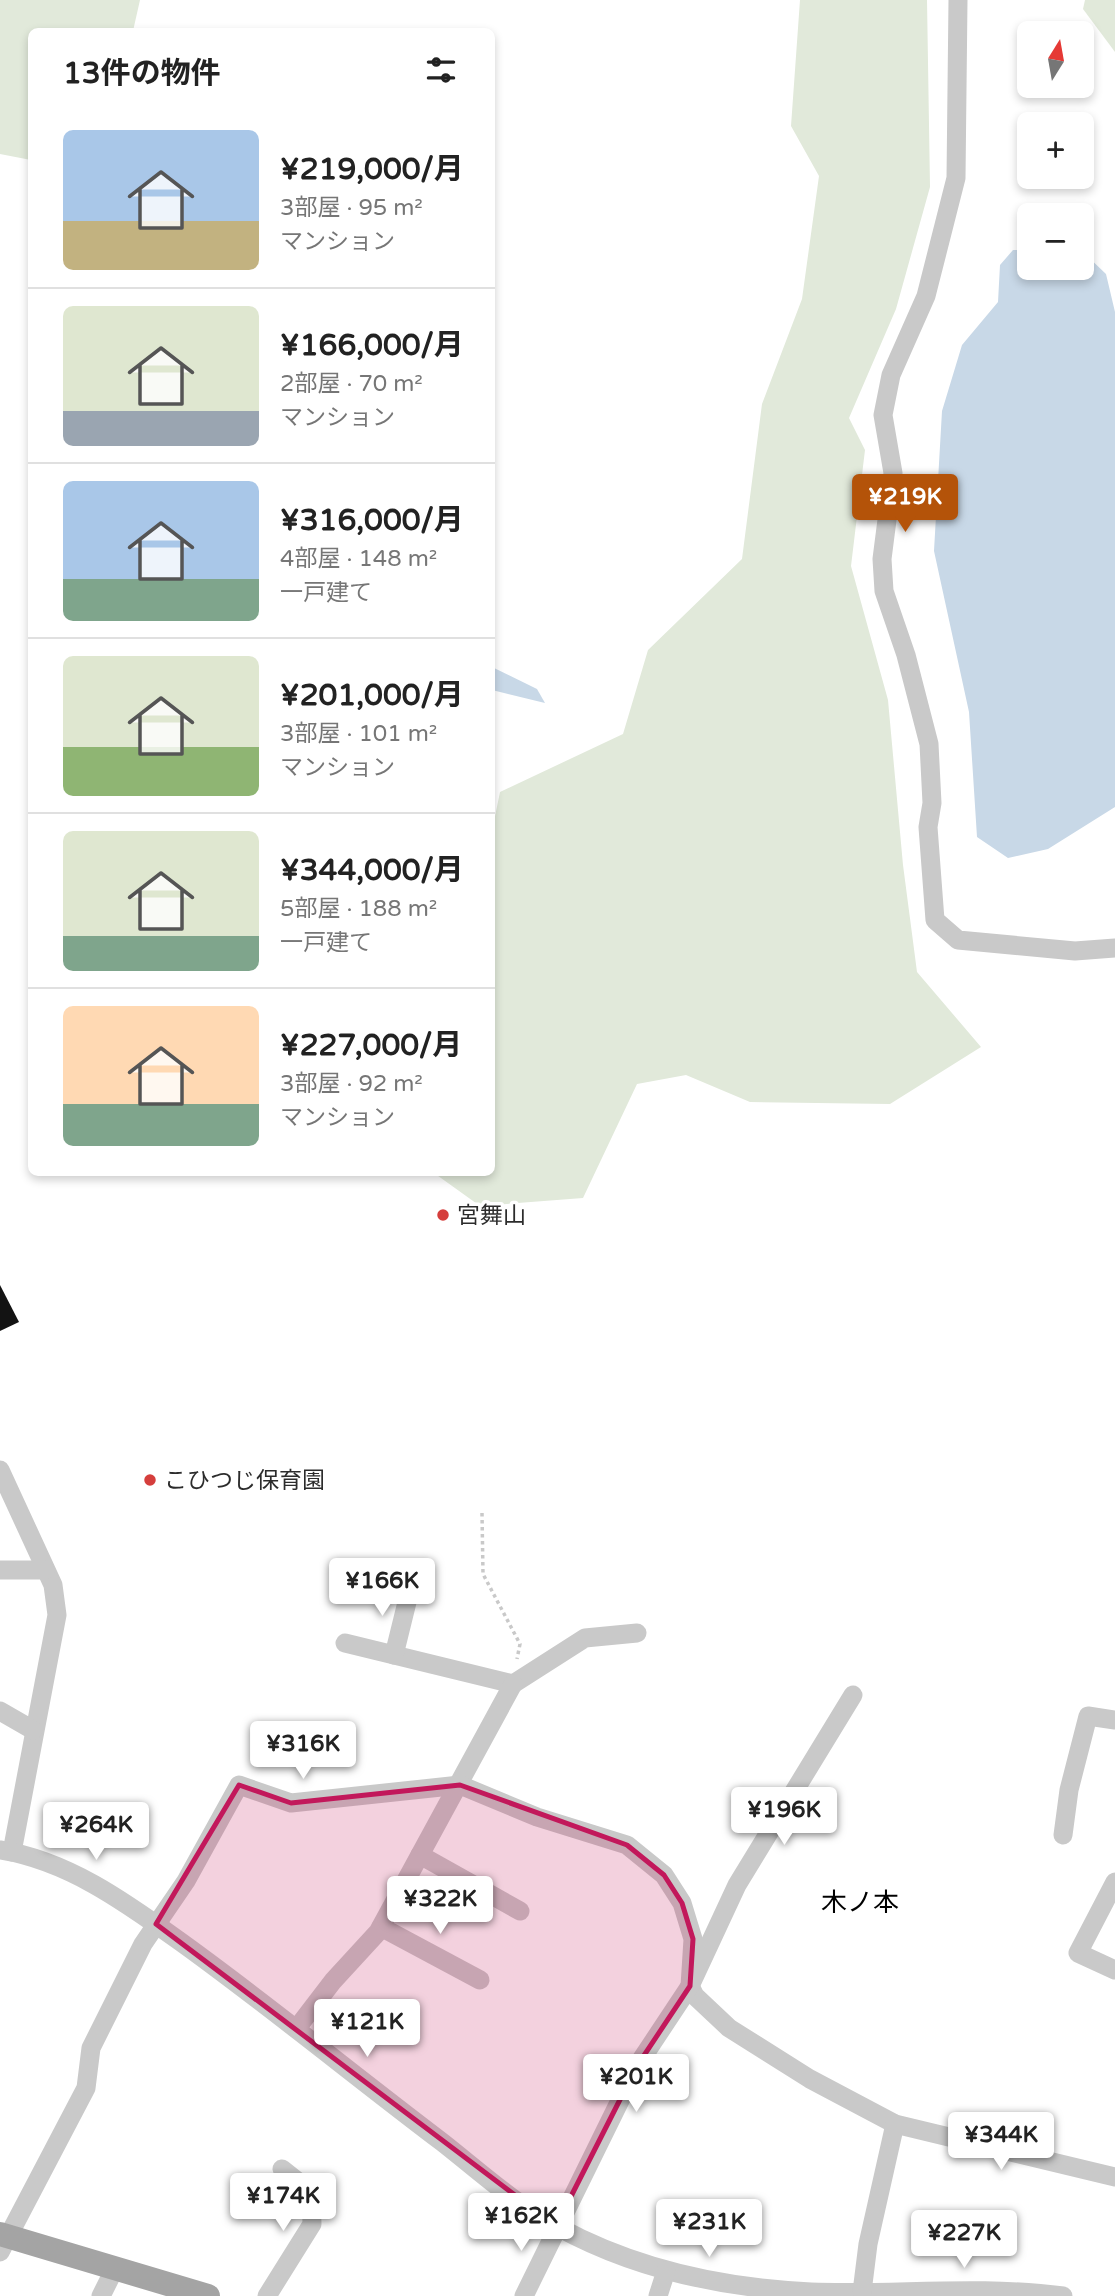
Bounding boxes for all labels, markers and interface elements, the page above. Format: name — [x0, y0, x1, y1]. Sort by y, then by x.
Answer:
north arrow — [1017, 21, 1094, 98]
map controls — [1017, 21, 1094, 280]
icon: filters — [422, 51, 460, 89]
text: 13件の物件 — [63, 55, 221, 92]
button: + — [1017, 112, 1094, 189]
text: ¥219,000/月 — [280, 151, 464, 188]
icon: home — [119, 158, 203, 242]
text: 3部屋 · 95 m² — [280, 194, 423, 222]
button: − — [1017, 203, 1094, 280]
text: マンション — [280, 228, 395, 256]
text: ¥166,000/月 — [280, 327, 464, 364]
icon: home — [119, 334, 203, 418]
text: 2部屋 · 70 m² — [280, 370, 423, 398]
text: マンション — [280, 404, 395, 432]
pin: ¥219K — [856, 475, 954, 534]
text: ¥219K — [868, 483, 942, 511]
text: ¥316,000/月 — [280, 502, 464, 539]
icon: home — [119, 509, 203, 593]
text: 4部屋 · 148 m² — [280, 545, 437, 573]
text: 一戸建て — [280, 579, 372, 607]
text: ¥201,000/月 — [280, 677, 464, 714]
icon: home — [119, 684, 203, 768]
text: 3部屋 · 101 m² — [280, 720, 437, 748]
text: マンション — [280, 754, 395, 782]
text: ¥344,000/月 — [280, 852, 464, 889]
icon: home — [119, 859, 203, 943]
text: 5部屋 · 188 m² — [280, 895, 437, 923]
text: 一戸建て — [280, 929, 372, 957]
text: ¥227,000/月 — [280, 1027, 462, 1064]
icon: home — [119, 1034, 203, 1118]
text: 3部屋 · 92 m² — [280, 1070, 423, 1098]
text: マンション — [280, 1104, 395, 1132]
place label: 宮舞山 — [457, 1202, 526, 1230]
marker: 宮舞山 — [435, 1207, 451, 1223]
place label: こひつじ保育園 — [164, 1467, 325, 1495]
marker: こひつじ保育園 — [142, 1472, 158, 1488]
pin: ¥166K — [333, 1558, 431, 1618]
text: ¥166K — [345, 1567, 419, 1595]
pin: ¥316K — [254, 1722, 352, 1781]
text: ¥316K — [266, 1730, 340, 1758]
pin: ¥196K — [735, 1787, 833, 1847]
text: ¥196K — [747, 1796, 821, 1824]
pin: ¥264K — [47, 1802, 145, 1862]
text: ¥264K — [59, 1811, 133, 1839]
pin: ¥322K — [391, 1876, 489, 1936]
text: ¥322K — [403, 1885, 477, 1913]
district label: 木ノ本 — [821, 1887, 899, 1918]
pin: ¥121K — [318, 2000, 416, 2059]
text: ¥121K — [330, 2008, 404, 2036]
pin: ¥201K — [587, 2054, 685, 2114]
text: ¥201K — [599, 2063, 673, 2091]
pin: ¥344K — [952, 2112, 1050, 2172]
text: ¥344K — [964, 2121, 1038, 2149]
pin: ¥174K — [234, 2174, 332, 2233]
text: ¥174K — [246, 2182, 320, 2210]
pin: ¥162K — [472, 2194, 570, 2253]
pin: ¥231K — [660, 2200, 758, 2259]
text: ¥162K — [484, 2202, 558, 2230]
text: ¥231K — [672, 2208, 746, 2236]
pin: ¥227K — [915, 2210, 1013, 2270]
text: ¥227K — [927, 2219, 1001, 2247]

